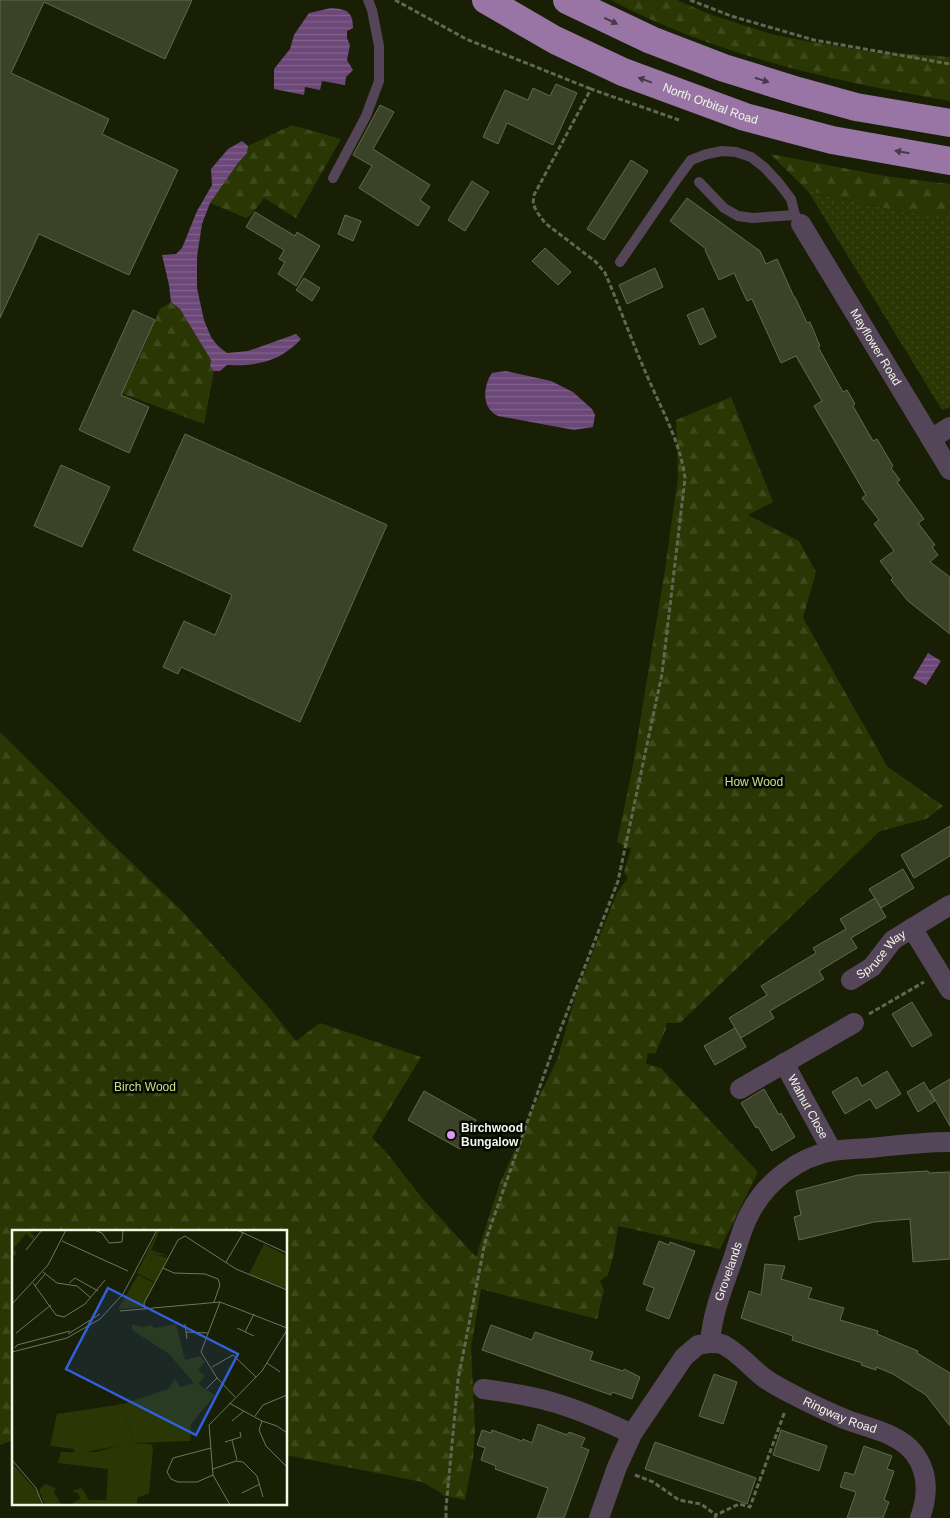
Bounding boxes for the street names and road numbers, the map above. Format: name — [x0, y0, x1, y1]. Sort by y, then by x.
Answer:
street label: North Orbital Road — [661, 80, 760, 127]
street label: Mayflower Road — [847, 306, 904, 388]
street label: Spruce Way — [854, 927, 908, 982]
street label: Walnut Close — [785, 1072, 831, 1142]
street label: Grovelands — [712, 1240, 745, 1303]
street label: Ringway Road — [801, 1394, 878, 1436]

